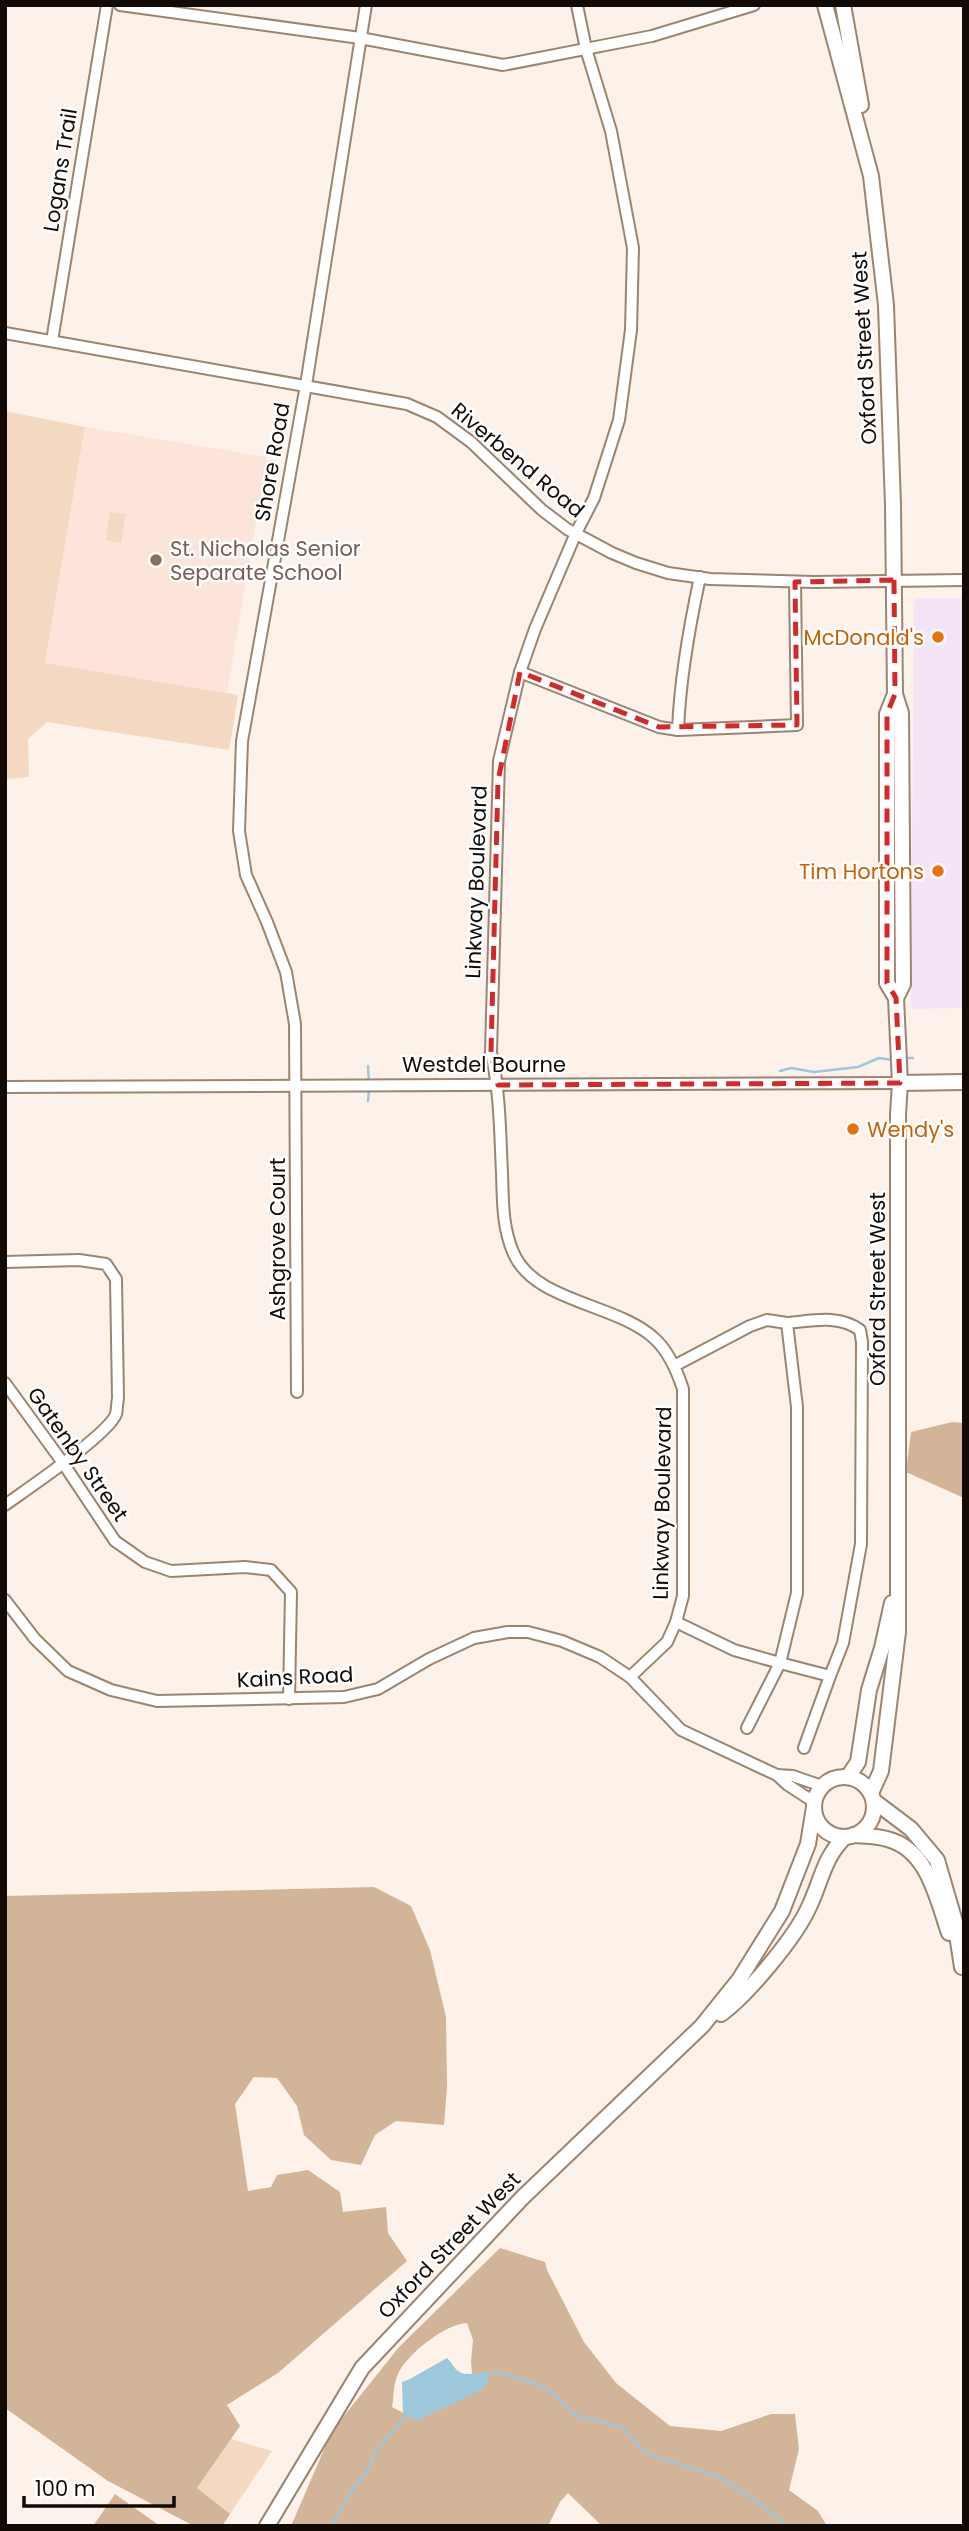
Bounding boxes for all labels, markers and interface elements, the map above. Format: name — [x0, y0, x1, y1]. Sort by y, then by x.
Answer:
street label: Logans Trail — [36, 106, 84, 234]
street label: Oxford Street West — [844, 250, 884, 446]
street label: Riverbend Road — [445, 396, 591, 524]
street label: Shore Road — [247, 400, 297, 524]
place label: St. Nicholas Senior Separate School — [170, 534, 361, 587]
marker: St. Nicholas Senior Separate School — [148, 552, 164, 568]
place label: McDonald's — [804, 623, 924, 652]
marker: McDonald's — [930, 629, 946, 645]
street label: Linkway Boulevard — [458, 785, 494, 979]
place label: Tim Hortons — [799, 857, 924, 886]
marker: Tim Hortons — [930, 863, 946, 879]
street label: Westdel Bourne — [402, 1050, 566, 1079]
place label: Wendy's — [867, 1115, 954, 1144]
marker: Wendy's — [845, 1121, 861, 1137]
street label: Ashgrove Court — [263, 1157, 292, 1321]
street label: Oxford Street West — [863, 1192, 892, 1386]
street label: Gatenby Street — [21, 1381, 135, 1527]
street label: Linkway Boulevard — [646, 1406, 678, 1600]
street label: Kains Road — [236, 1659, 354, 1695]
street label: Oxford Street West — [371, 2165, 527, 2325]
scale bar — [24, 2464, 175, 2508]
text: 100 m — [35, 2474, 95, 2503]

